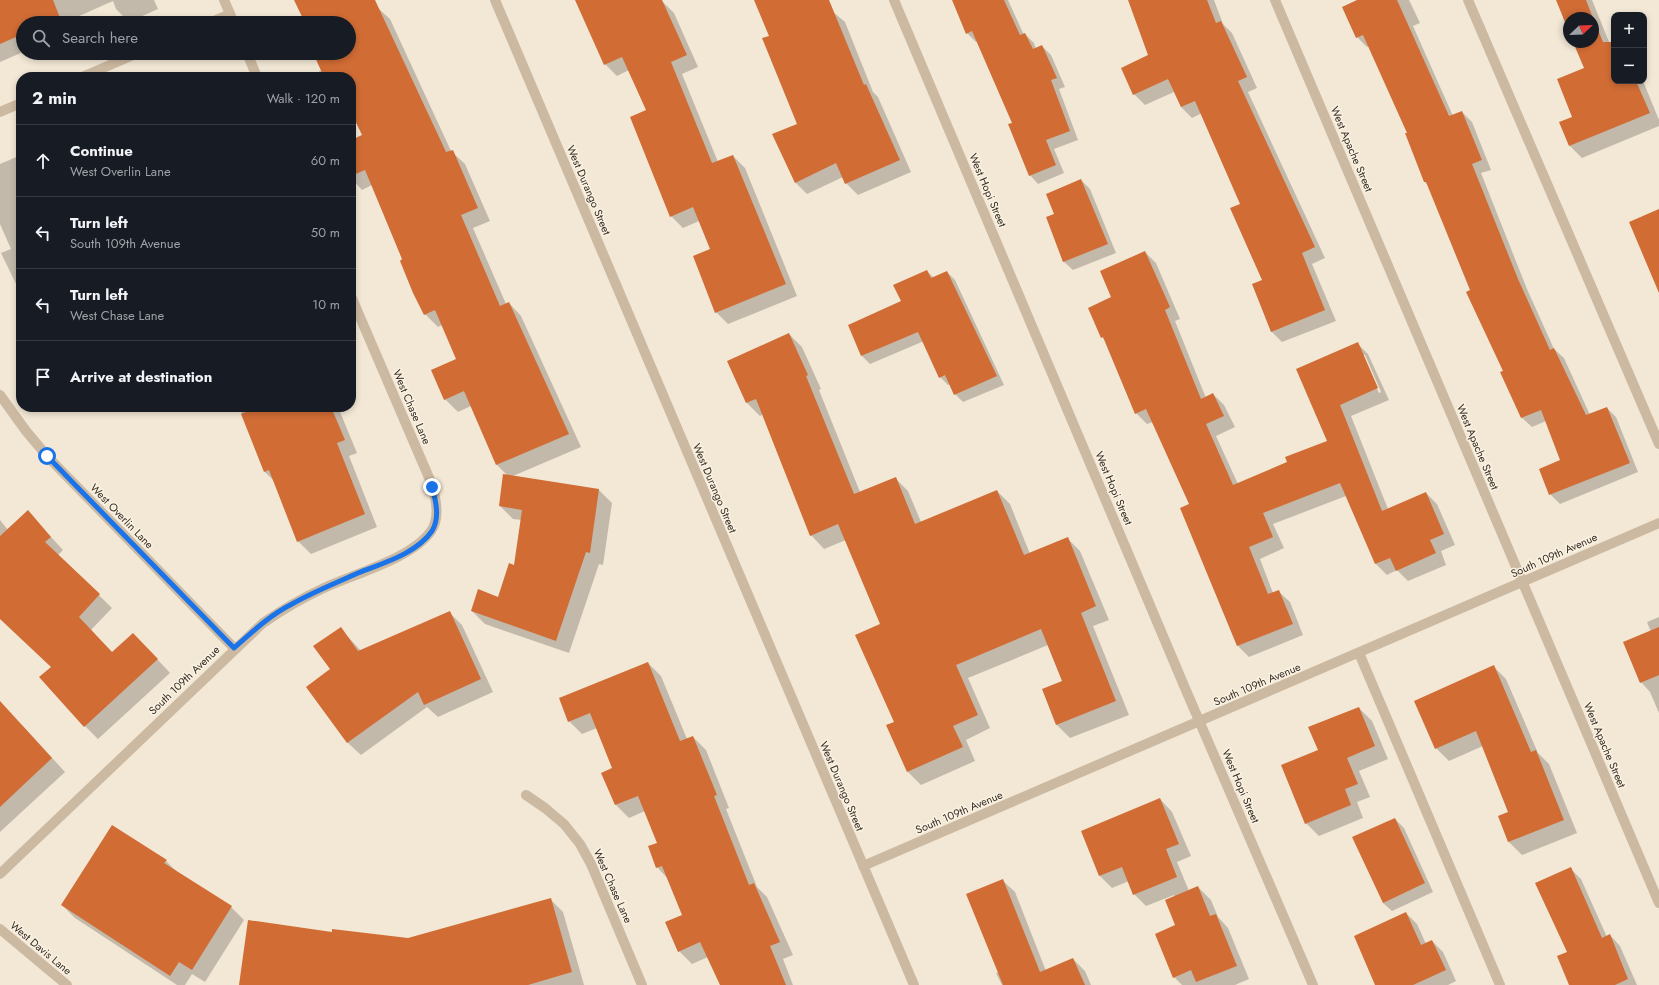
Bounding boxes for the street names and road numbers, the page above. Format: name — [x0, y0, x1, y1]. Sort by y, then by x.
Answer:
street label: West Apache Street — [1327, 104, 1377, 194]
street label: West Durango Street — [563, 143, 615, 238]
street label: West Hopi Street — [965, 151, 1011, 230]
street label: West Chase Lane — [389, 367, 435, 447]
street label: West Apache Street — [1453, 402, 1503, 492]
street label: West Durango Street — [689, 441, 741, 536]
street label: West Hopi Street — [1091, 449, 1137, 528]
street label: West Overlin Lane — [87, 480, 158, 552]
street label: South 109th Avenue — [1508, 529, 1600, 581]
street label: South 109th Avenue — [145, 642, 223, 718]
street label: South 109th Avenue — [1211, 658, 1303, 710]
street label: West Apache Street — [1580, 700, 1630, 790]
street label: West Durango Street — [816, 739, 868, 834]
street label: West Hopi Street — [1218, 747, 1264, 826]
street label: South 109th Avenue — [913, 786, 1005, 838]
street label: West Chase Lane — [589, 846, 637, 926]
street label: West Davis Lane — [7, 917, 75, 979]

